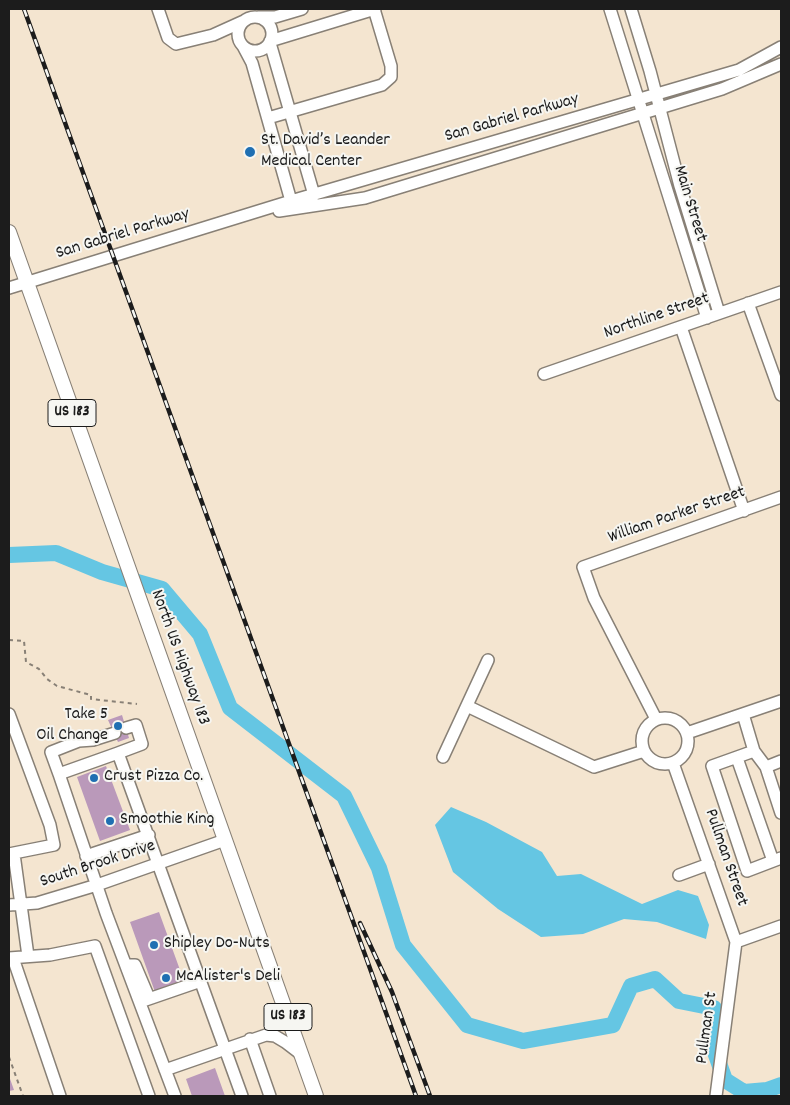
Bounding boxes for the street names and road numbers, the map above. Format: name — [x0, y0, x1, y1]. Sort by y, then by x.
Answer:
street label: San Gabriel Parkway — [442, 90, 582, 148]
street label: Main Street — [667, 163, 711, 245]
street label: San Gabriel Parkway — [54, 204, 192, 266]
street label: Northline Street — [601, 289, 713, 345]
road number: US 183 — [48, 399, 96, 426]
street label: William Parker Street — [606, 482, 748, 550]
street label: North US Highway 183 — [144, 587, 214, 729]
street label: Pullman Street — [698, 807, 752, 909]
street label: South Brook Drive — [38, 836, 158, 894]
street label: Pullman St — [692, 991, 724, 1065]
road number: US 183 — [264, 1004, 312, 1030]

